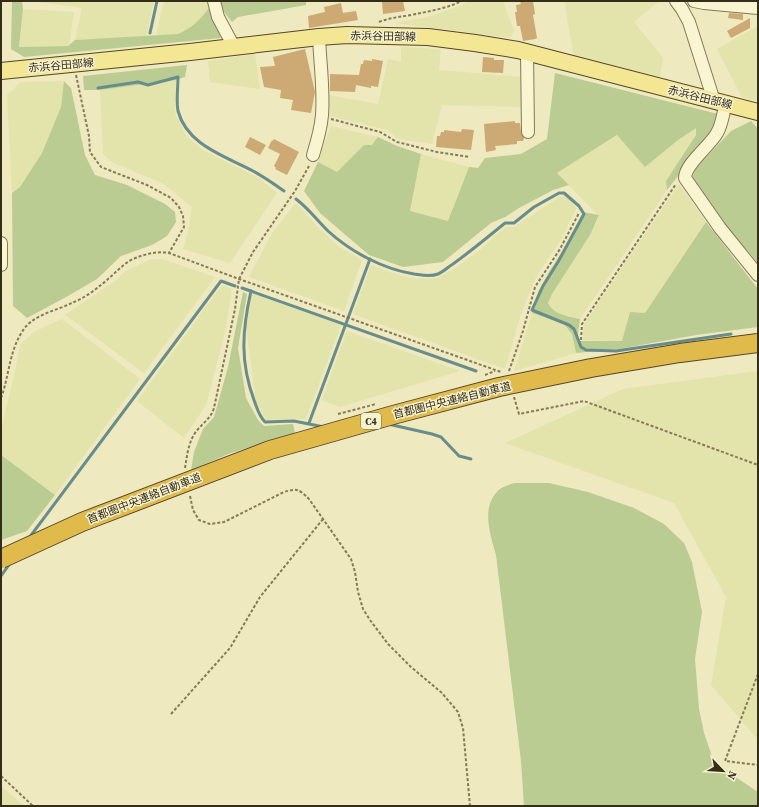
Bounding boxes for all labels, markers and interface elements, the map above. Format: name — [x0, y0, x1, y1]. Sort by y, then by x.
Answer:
street label: 赤浜谷田部線 — [350, 28, 416, 45]
street label: 赤浜谷田部線 — [28, 55, 95, 76]
street label: 赤浜谷田部線 — [666, 82, 734, 113]
street label: 首都圏中央連絡自動車道 — [392, 379, 513, 422]
road number: C4 — [361, 413, 381, 429]
street label: 首都圏中央連絡自動車道 — [85, 470, 203, 527]
north arrow — [703, 751, 743, 791]
text: N — [723, 768, 740, 782]

